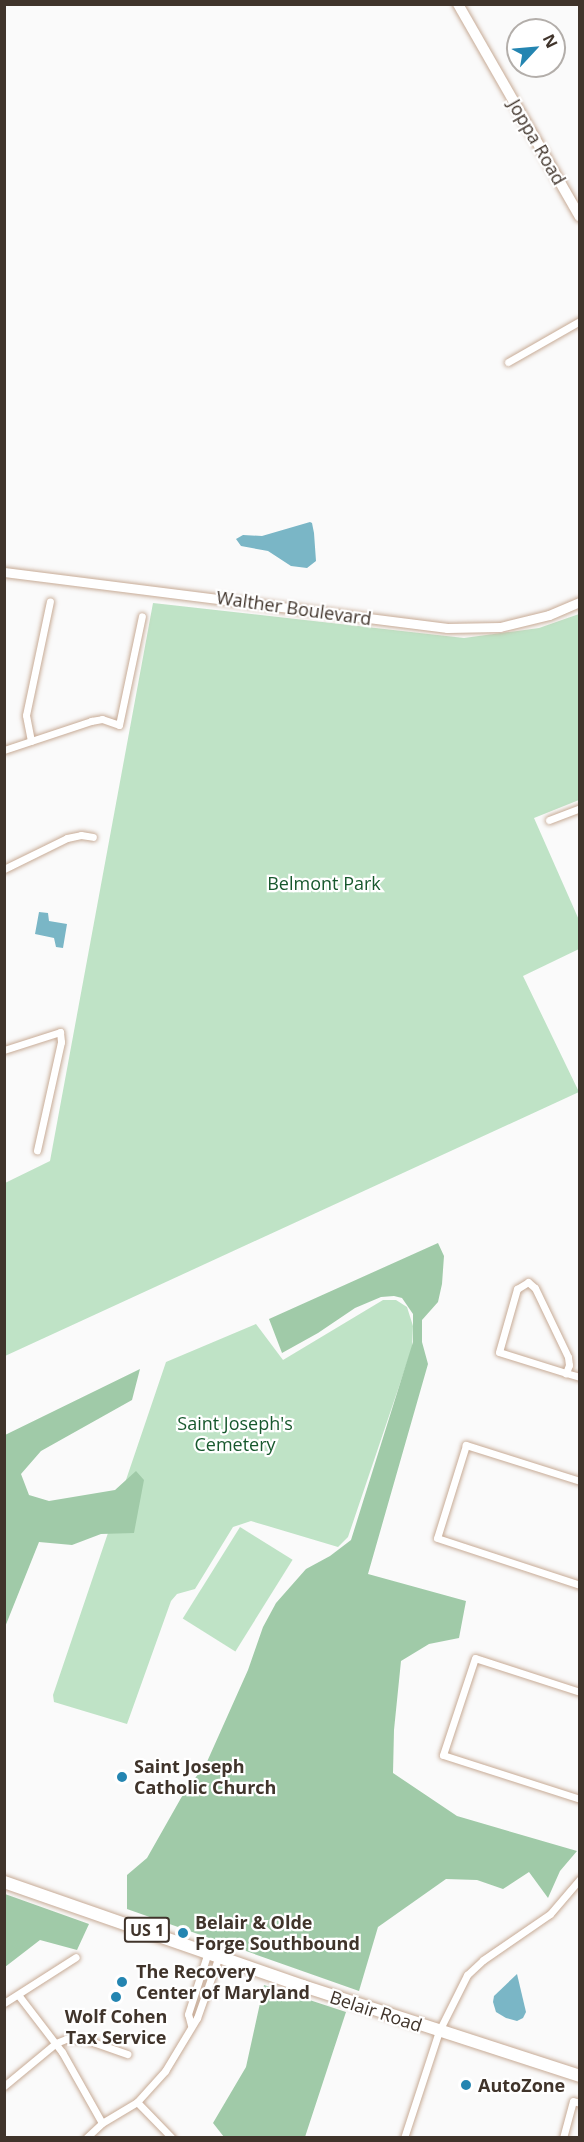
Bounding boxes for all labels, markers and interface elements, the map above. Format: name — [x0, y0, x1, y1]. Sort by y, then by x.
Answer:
north arrow — [506, 18, 566, 78]
text: N — [538, 30, 563, 52]
street label: Joppa Road — [504, 95, 570, 189]
street label: Walther Boulevard — [215, 586, 373, 630]
park label: Belmont Park — [267, 872, 381, 894]
park label: Saint Joseph's Cemetery — [177, 1413, 293, 1456]
place label: Saint Joseph Catholic Church — [134, 1756, 276, 1798]
marker: Saint Joseph Catholic Church — [115, 1770, 129, 1784]
place label: Belair & Olde Forge Southbound — [195, 1912, 360, 1954]
road number: US 1 — [123, 1917, 171, 1943]
marker: Belair & Olde Forge Southbound — [176, 1926, 190, 1940]
place label: The Recovery Center of Maryland — [136, 1961, 310, 2004]
marker: The Recovery Center of Maryland — [113, 1973, 131, 1991]
street label: Belair Road — [327, 1986, 425, 2036]
marker: Wolf Cohen Tax Service — [109, 1990, 123, 2004]
place label: Wolf Cohen Tax Service — [65, 2006, 167, 2048]
place label: AutoZone — [478, 2074, 565, 2096]
marker: AutoZone — [459, 2078, 473, 2092]

